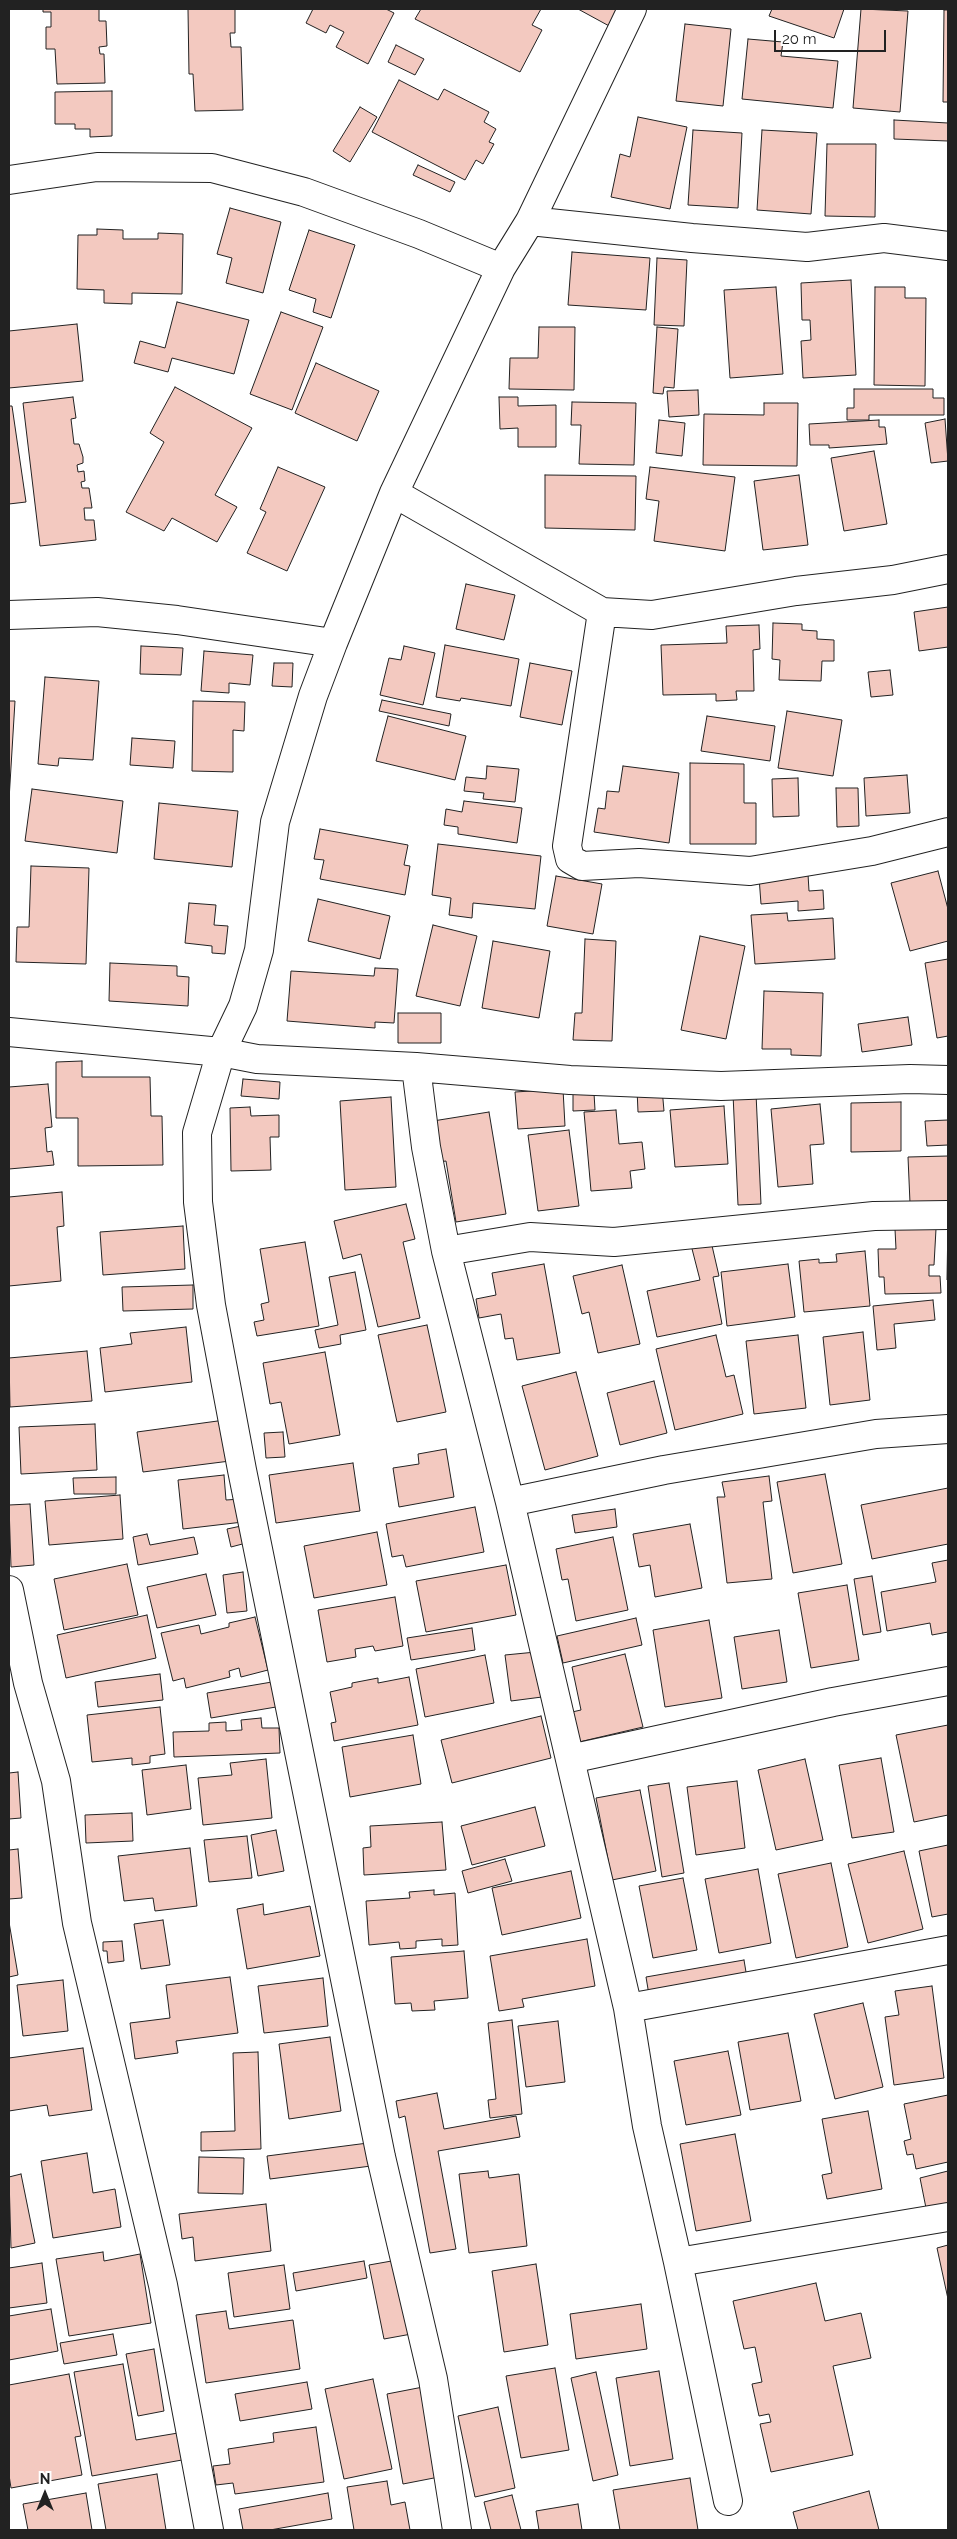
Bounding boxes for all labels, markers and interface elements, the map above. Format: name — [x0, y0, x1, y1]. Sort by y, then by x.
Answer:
scale bar — [777, 20, 890, 52]
text: 20 m — [782, 30, 817, 48]
north arrow — [20, 2469, 70, 2519]
text: N — [40, 2471, 50, 2487]

